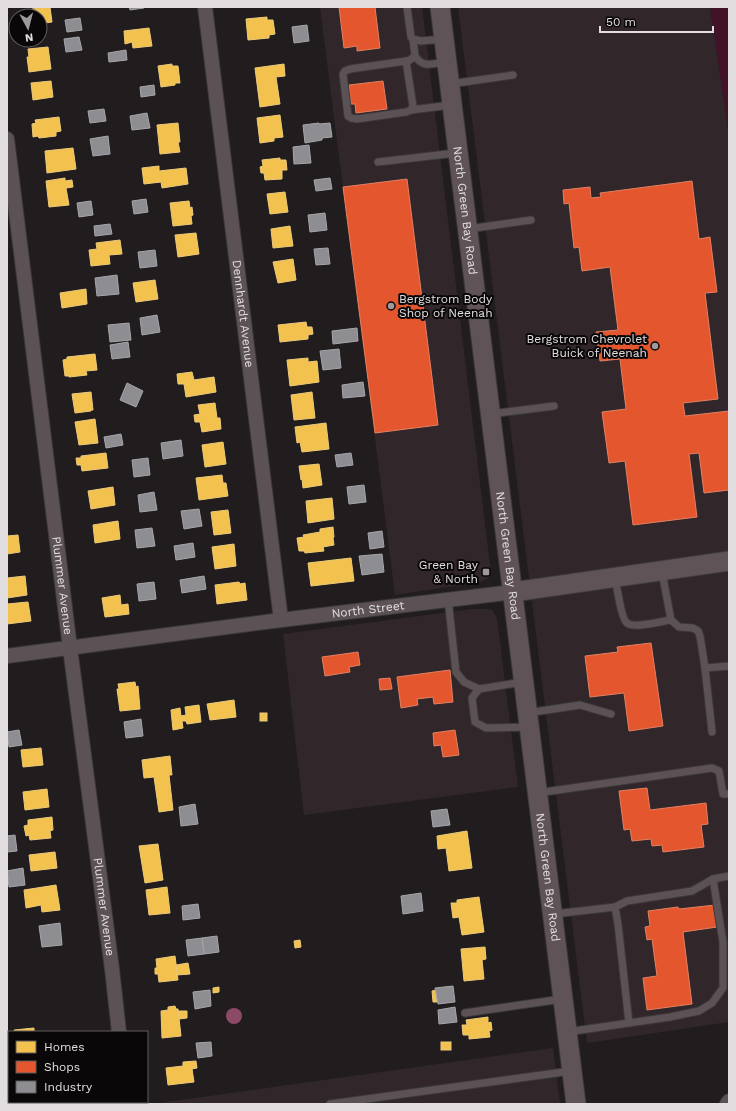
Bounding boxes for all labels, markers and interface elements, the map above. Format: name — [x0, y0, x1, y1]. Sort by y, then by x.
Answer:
north arrow — [8, 8, 48, 48]
scale bar — [600, 8, 713, 34]
text: 50 m — [606, 15, 636, 29]
text: N — [24, 30, 34, 44]
street label: North Green Bay Road — [450, 145, 480, 276]
street label: Dennhardt Avenue — [229, 259, 257, 368]
place label: Bergstrom Body Shop of Neenah — [399, 292, 493, 320]
marker: Bergstrom Body Shop of Neenah — [386, 301, 396, 311]
place label: Bergstrom Chevrolet Buick of Neenah — [526, 332, 647, 360]
marker: Bergstrom Chevrolet Buick of Neenah — [650, 341, 660, 351]
street label: North Green Bay Road — [493, 491, 523, 621]
street label: Plummer Avenue — [49, 536, 75, 636]
place label: Green Bay & North — [419, 558, 479, 586]
marker: Green Bay & North — [481, 567, 491, 577]
street label: North Street — [331, 598, 405, 621]
street label: North Green Bay Road — [533, 812, 563, 942]
street label: Plummer Avenue — [91, 857, 117, 957]
legend — [8, 1031, 148, 1103]
text: Homes — [44, 1040, 85, 1054]
text: Shops — [44, 1060, 80, 1074]
text: Industry — [44, 1080, 93, 1094]

